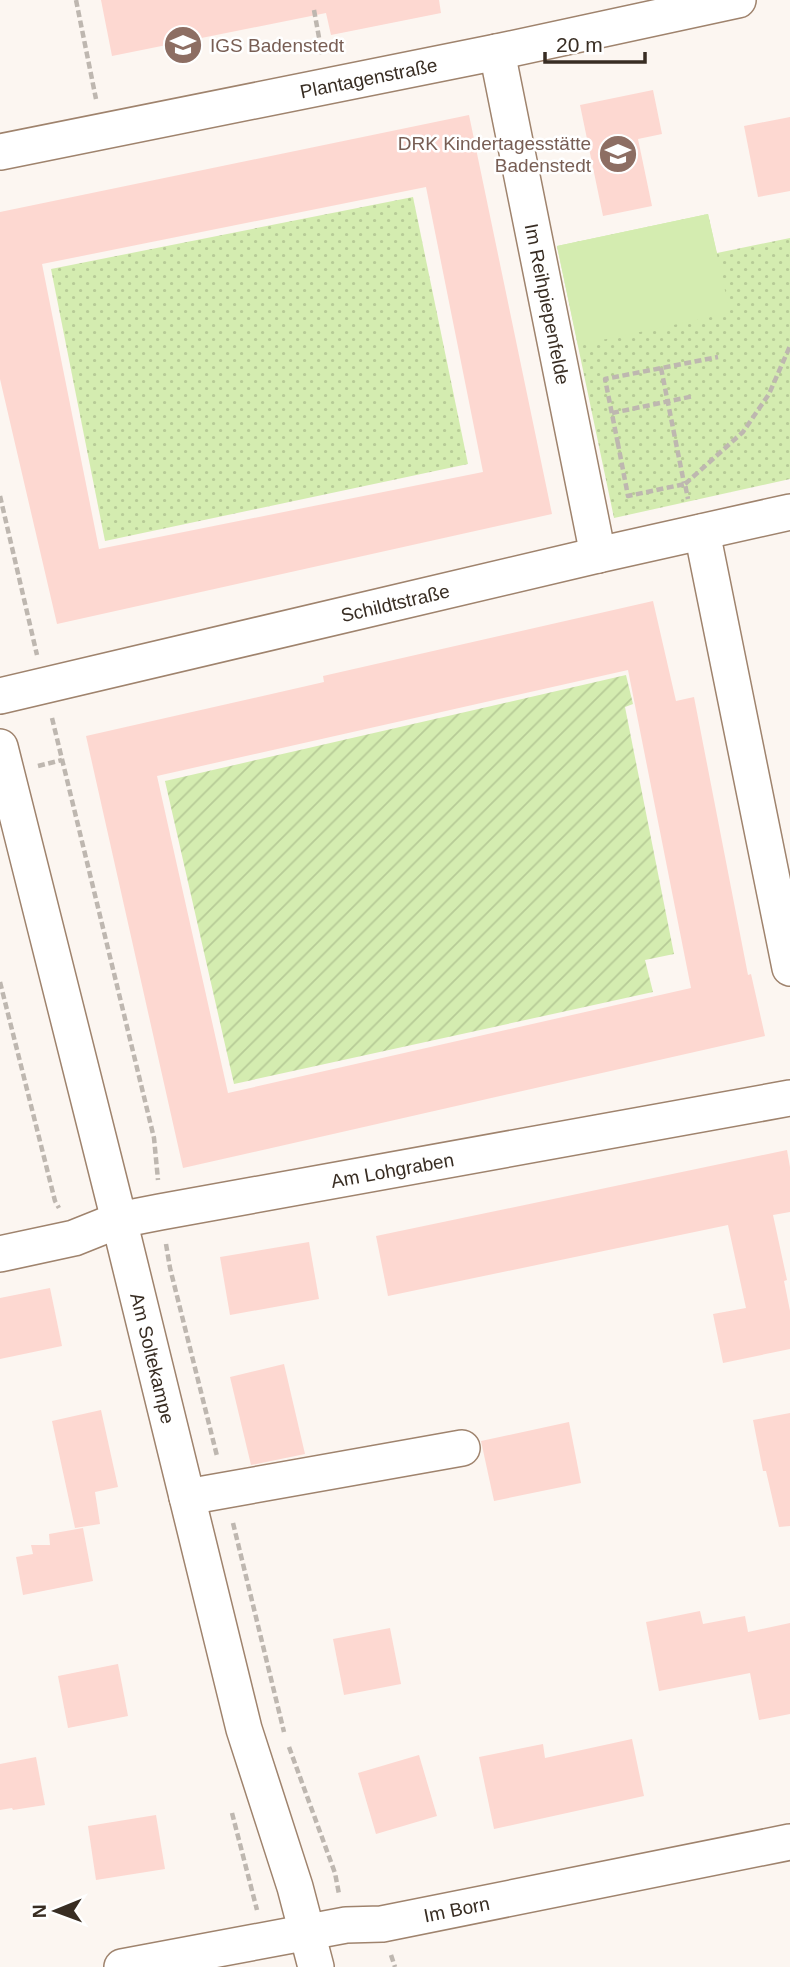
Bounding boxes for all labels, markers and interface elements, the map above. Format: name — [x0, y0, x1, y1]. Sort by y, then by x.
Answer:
scale bar — [545, 21, 645, 65]
school or university icon: IGS Badenstedt — [162, 24, 204, 66]
text: 20 m — [556, 33, 603, 56]
place label: IGS Badenstedt — [210, 35, 345, 56]
street label: Plantagenstraße — [298, 54, 439, 102]
place label: DRK Kindertagesstätte Badenstedt — [398, 133, 592, 176]
school or university icon: DRK Kindertagesstätte Badenstedt — [597, 133, 639, 175]
street label: Im Reihpiepenfelde — [521, 222, 574, 386]
street label: Schildtstraße — [339, 580, 452, 626]
street label: Am Lohgraben — [329, 1149, 456, 1192]
street label: Am Soltekampe — [126, 1291, 179, 1426]
north arrow — [21, 1876, 91, 1946]
street label: Im Born — [422, 1893, 491, 1926]
text: N — [29, 1904, 50, 1918]

